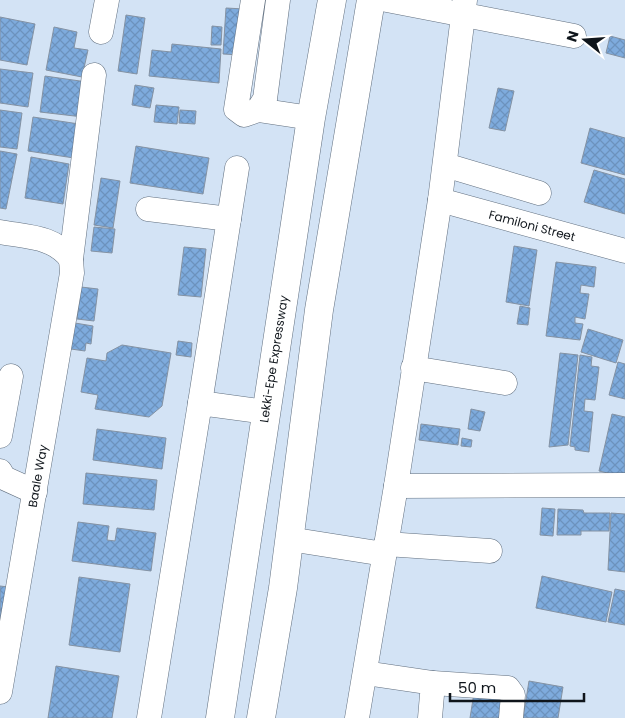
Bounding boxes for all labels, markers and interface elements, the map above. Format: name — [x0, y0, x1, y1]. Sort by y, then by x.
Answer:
north arrow — [560, 15, 610, 65]
text: N — [561, 28, 584, 44]
street label: Familoni Street — [487, 206, 577, 245]
street label: Lekki-Epe Expressway — [255, 294, 292, 424]
street label: Baale Way — [24, 443, 51, 509]
scale bar — [450, 670, 584, 702]
text: 50 m — [458, 677, 496, 698]

